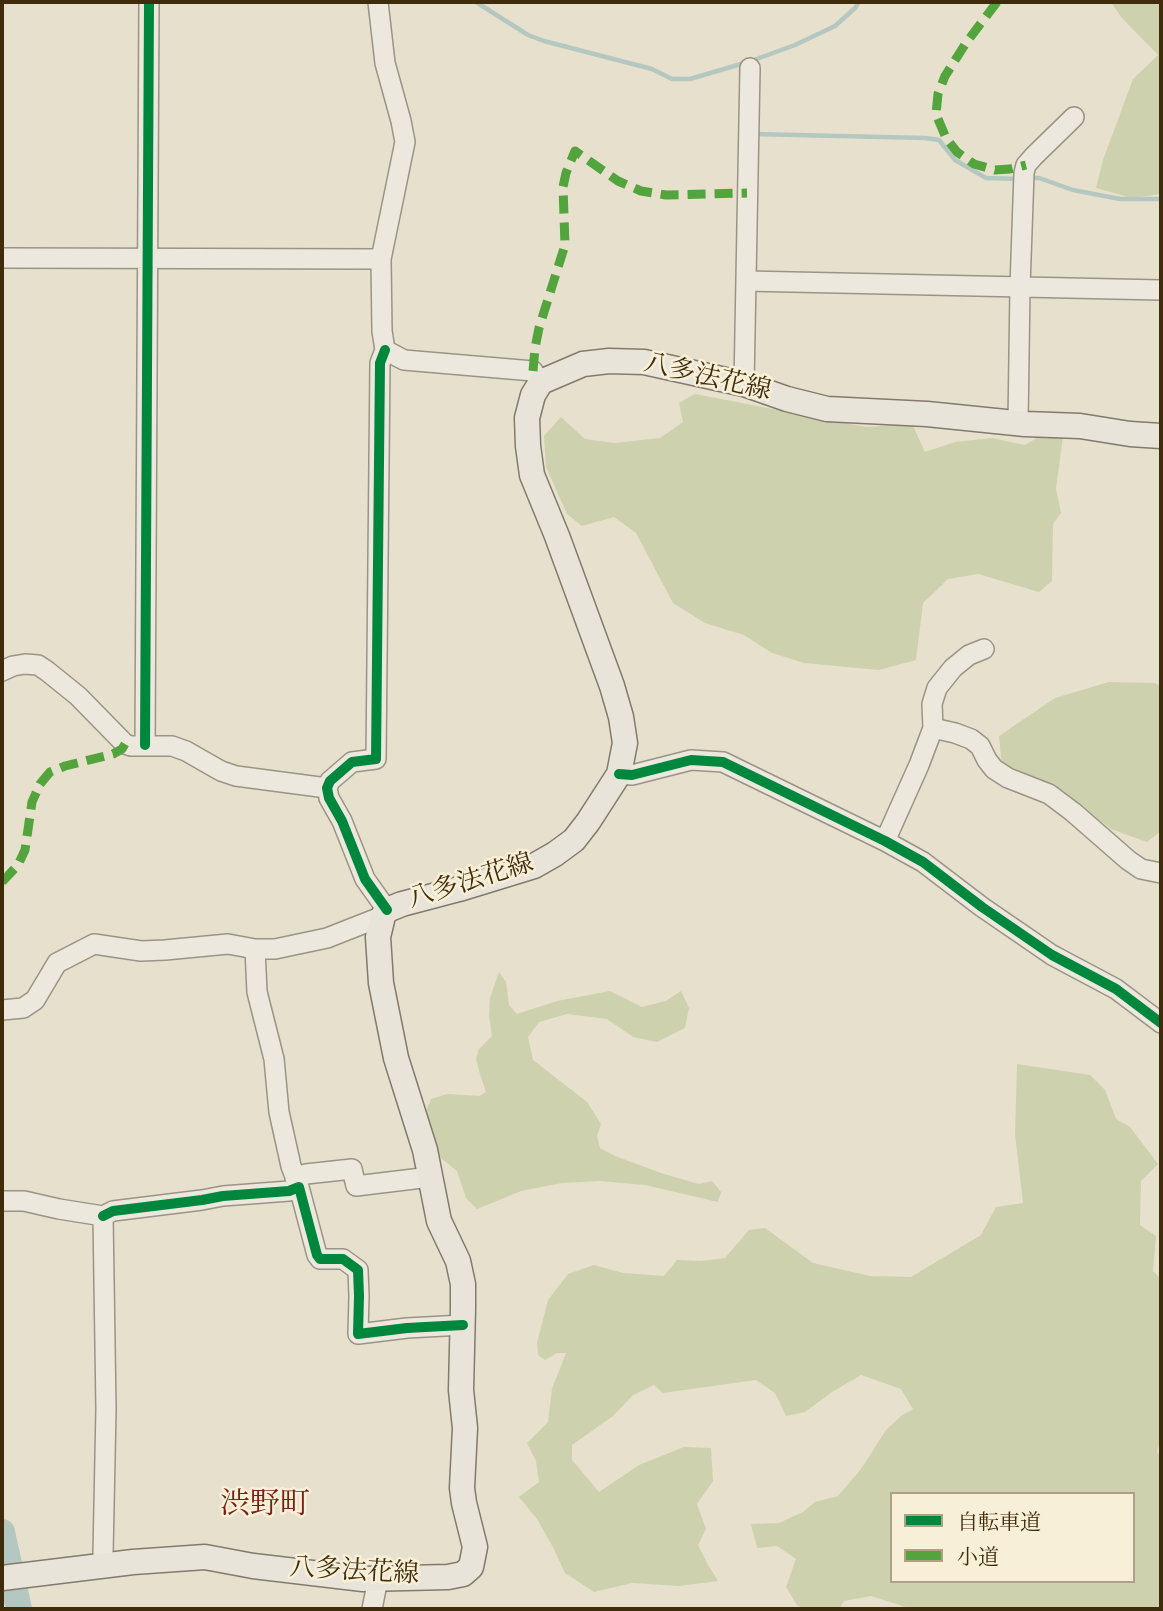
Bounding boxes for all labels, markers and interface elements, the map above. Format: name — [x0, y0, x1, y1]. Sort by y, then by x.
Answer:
street label: 八多法花線 — [640, 349, 774, 409]
street label: 八多法花線 — [404, 849, 538, 917]
district label: 渋野町 — [220, 1489, 310, 1525]
legend — [890, 1492, 1135, 1583]
text: 自転車道 — [957, 1510, 1041, 1536]
text: 小道 — [957, 1545, 999, 1571]
street label: 八多法花線 — [288, 1554, 420, 1592]

